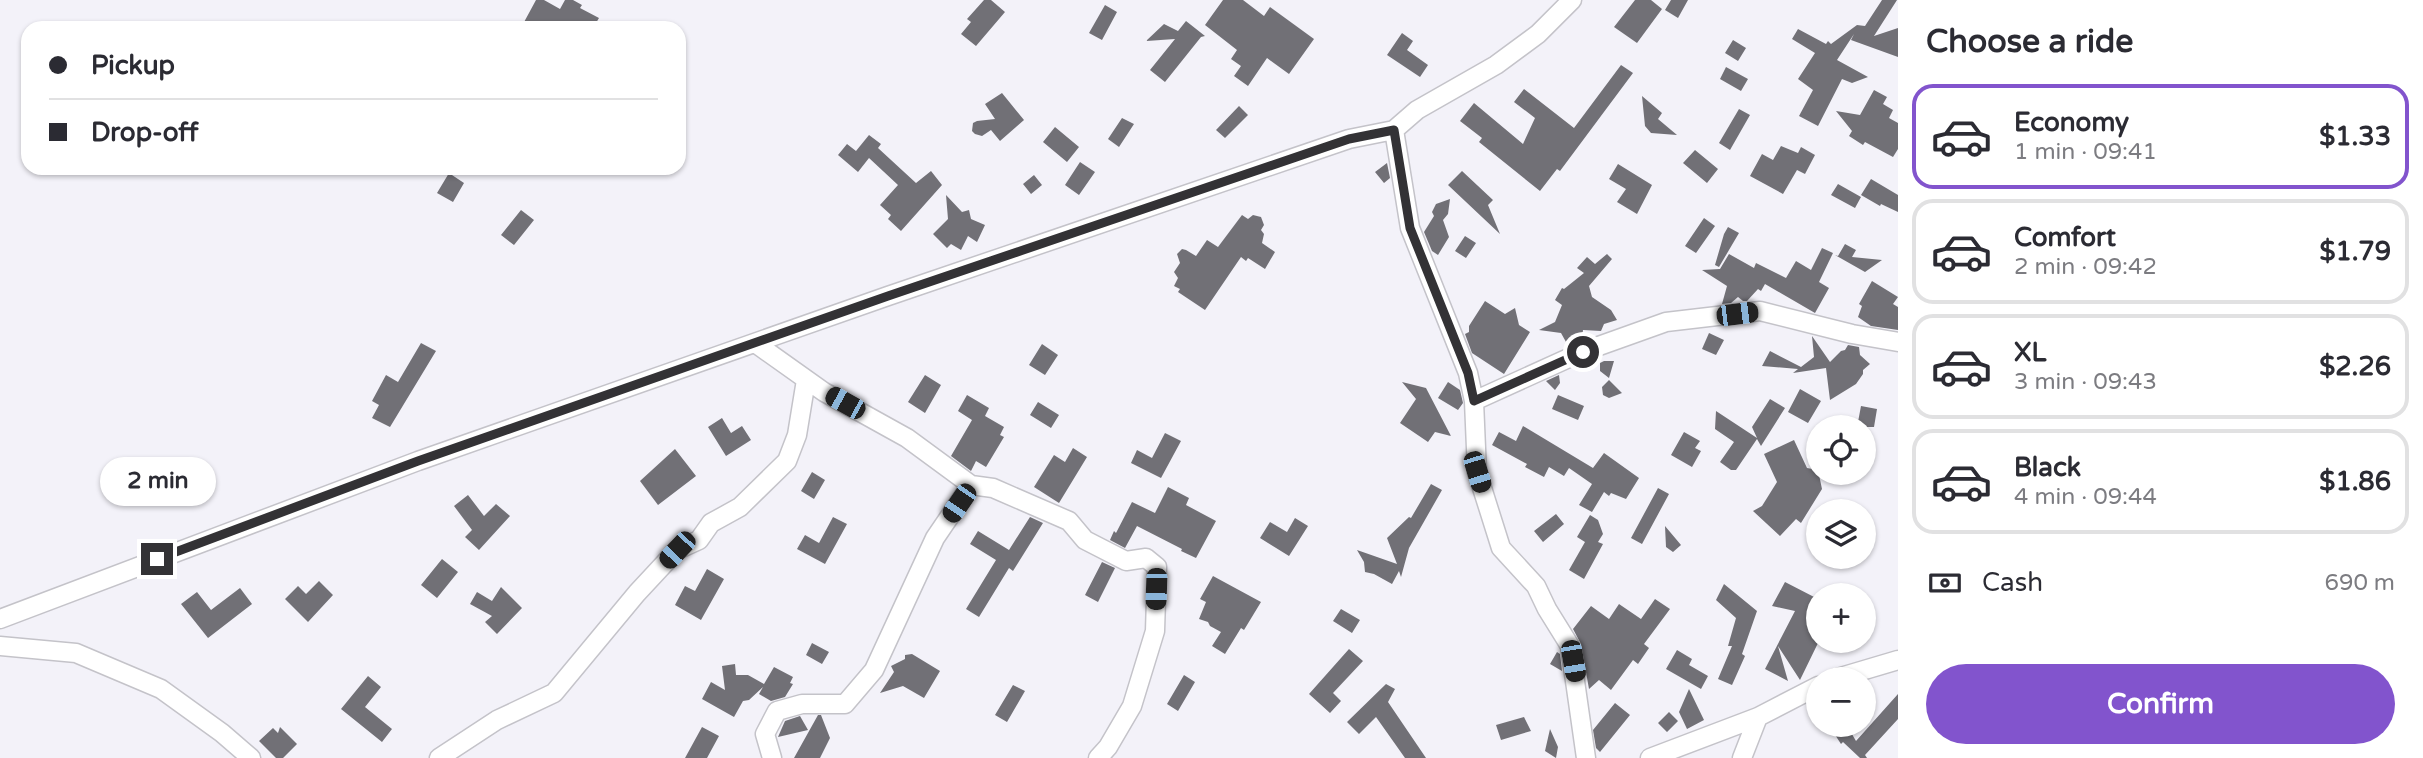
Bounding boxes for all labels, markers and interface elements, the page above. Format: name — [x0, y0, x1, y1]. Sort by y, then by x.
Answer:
text: Choose a ride — [1926, 23, 2133, 61]
text: Pickup — [91, 50, 175, 81]
icon: car — [1930, 105, 1993, 168]
text: Economy — [2014, 107, 2129, 138]
text: Drop-off — [91, 117, 198, 148]
text: $1.33 — [2319, 121, 2391, 152]
text: 1 min · 09:41 — [2014, 138, 2157, 166]
icon: car — [1930, 220, 1993, 283]
text: Comfort — [2014, 222, 2116, 253]
text: $1.79 — [2319, 236, 2391, 267]
text: 2 min · 09:42 — [2014, 253, 2157, 281]
car — [1715, 301, 1760, 327]
icon: car — [1930, 335, 1993, 398]
route start — [1567, 336, 1599, 368]
text: XL — [2014, 337, 2046, 368]
text: $2.26 — [2319, 351, 2391, 382]
text: 3 min · 09:43 — [2014, 368, 2157, 396]
car — [822, 384, 869, 422]
map controls — [1806, 415, 1876, 737]
button: locate — [1806, 415, 1876, 485]
car — [1461, 449, 1494, 495]
icon: car — [1930, 450, 1993, 513]
text: Black — [2014, 452, 2081, 483]
callout: 2 min — [99, 458, 215, 506]
text: $1.86 — [2319, 466, 2391, 497]
text: 2 min — [127, 467, 189, 495]
car — [939, 480, 980, 526]
text: 4 min · 09:44 — [2014, 483, 2157, 511]
button: layers — [1806, 499, 1876, 569]
car — [655, 527, 700, 573]
route end — [141, 543, 173, 575]
icon: cash — [1926, 564, 1964, 602]
text: Cash — [1982, 567, 2043, 598]
car — [1145, 568, 1168, 610]
text: 690 m — [2325, 569, 2395, 597]
button: + — [1806, 583, 1876, 653]
car — [1560, 638, 1587, 684]
button: Confirm — [1926, 664, 2395, 744]
button: − — [1806, 667, 1876, 737]

